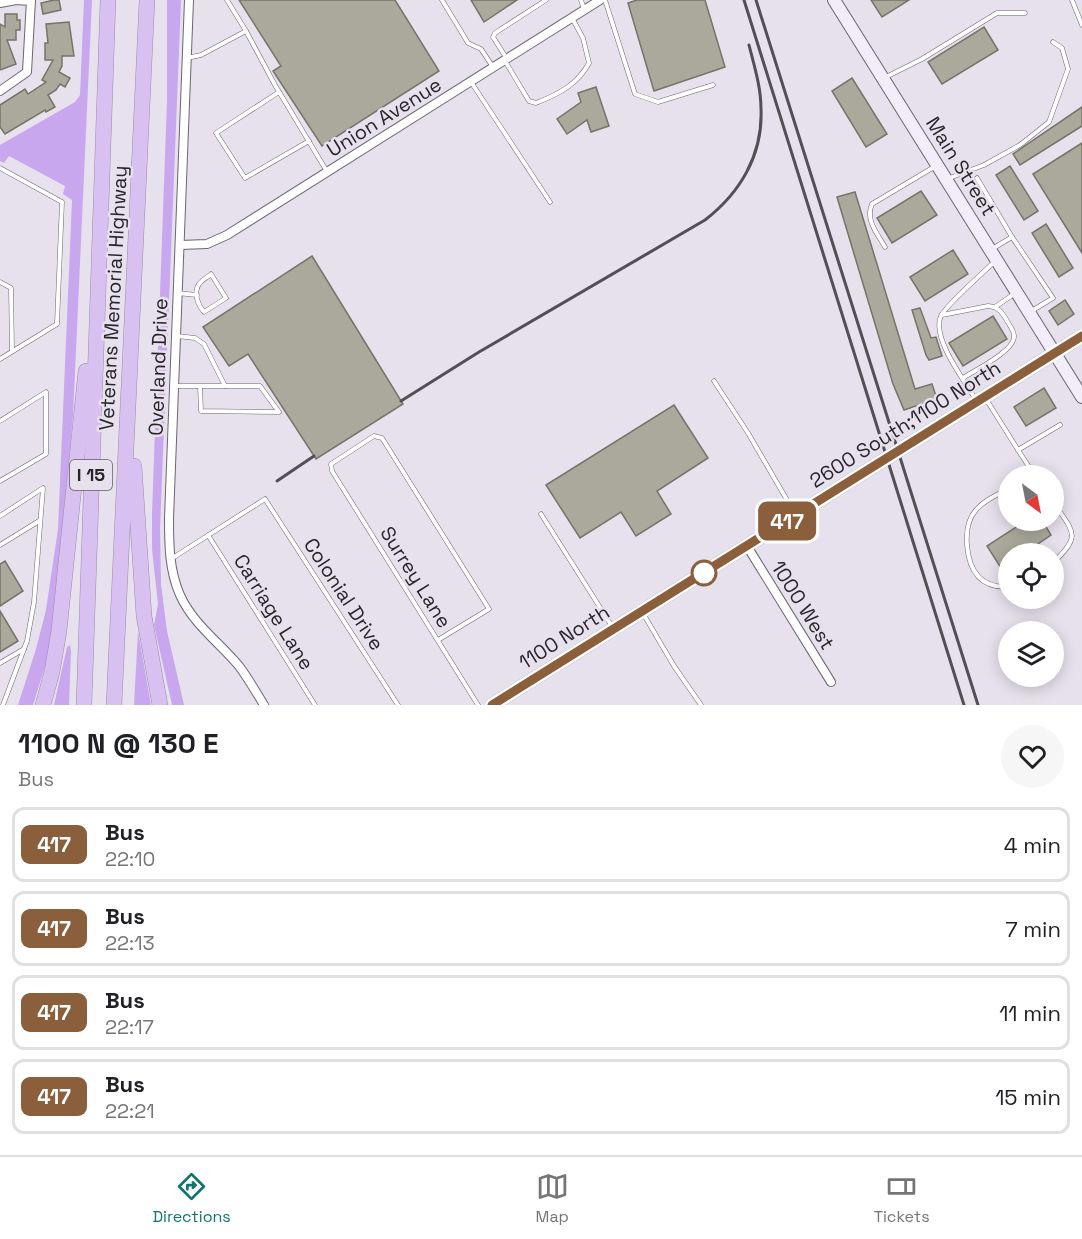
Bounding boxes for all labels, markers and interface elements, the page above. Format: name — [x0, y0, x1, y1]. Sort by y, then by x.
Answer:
street label: Union Avenue — [322, 71, 446, 163]
street label: Main Street — [920, 112, 1002, 220]
street label: Veterans Memorial Highway — [93, 165, 133, 431]
street label: Overland Drive — [143, 298, 173, 436]
street label: 2600 South;1100 North — [805, 355, 1005, 493]
road number: I 15 — [70, 460, 112, 490]
north arrow — [998, 465, 1064, 531]
map controls — [998, 465, 1064, 687]
line badge: 417 — [752, 502, 822, 540]
text: 417 — [770, 508, 804, 535]
street label: Surrey Lane — [375, 521, 457, 633]
street label: Colonial Drive — [298, 533, 390, 655]
button: locate — [998, 543, 1064, 609]
street label: Carriage Lane — [228, 549, 320, 675]
street label: 1000 West — [765, 556, 841, 654]
unlabelled marker — [691, 560, 717, 586]
street label: 1100 North — [514, 599, 614, 675]
button: layers — [998, 621, 1064, 687]
text: 1100 N @ 130 E — [18, 725, 219, 761]
button: heart — [1001, 725, 1064, 788]
text: Bus — [18, 766, 54, 792]
text: Bus — [105, 818, 145, 846]
text: 417 — [37, 831, 71, 858]
text: 4 min — [1004, 831, 1061, 859]
text: 22:10 — [105, 846, 155, 872]
text: Bus — [105, 902, 145, 930]
text: 417 — [37, 915, 71, 942]
text: 7 min — [1005, 915, 1061, 943]
text: 22:13 — [105, 930, 155, 956]
text: Bus — [105, 986, 145, 1014]
text: 417 — [37, 999, 71, 1026]
text: 11 min — [999, 999, 1061, 1027]
text: 22:17 — [105, 1014, 154, 1040]
text: Bus — [105, 1070, 145, 1098]
text: 417 — [37, 1083, 71, 1110]
text: 15 min — [995, 1083, 1061, 1111]
text: 22:21 — [105, 1098, 155, 1124]
tab: Directions — [152, 1170, 231, 1227]
tab: Map — [536, 1170, 569, 1227]
tab: Tickets — [874, 1170, 930, 1227]

